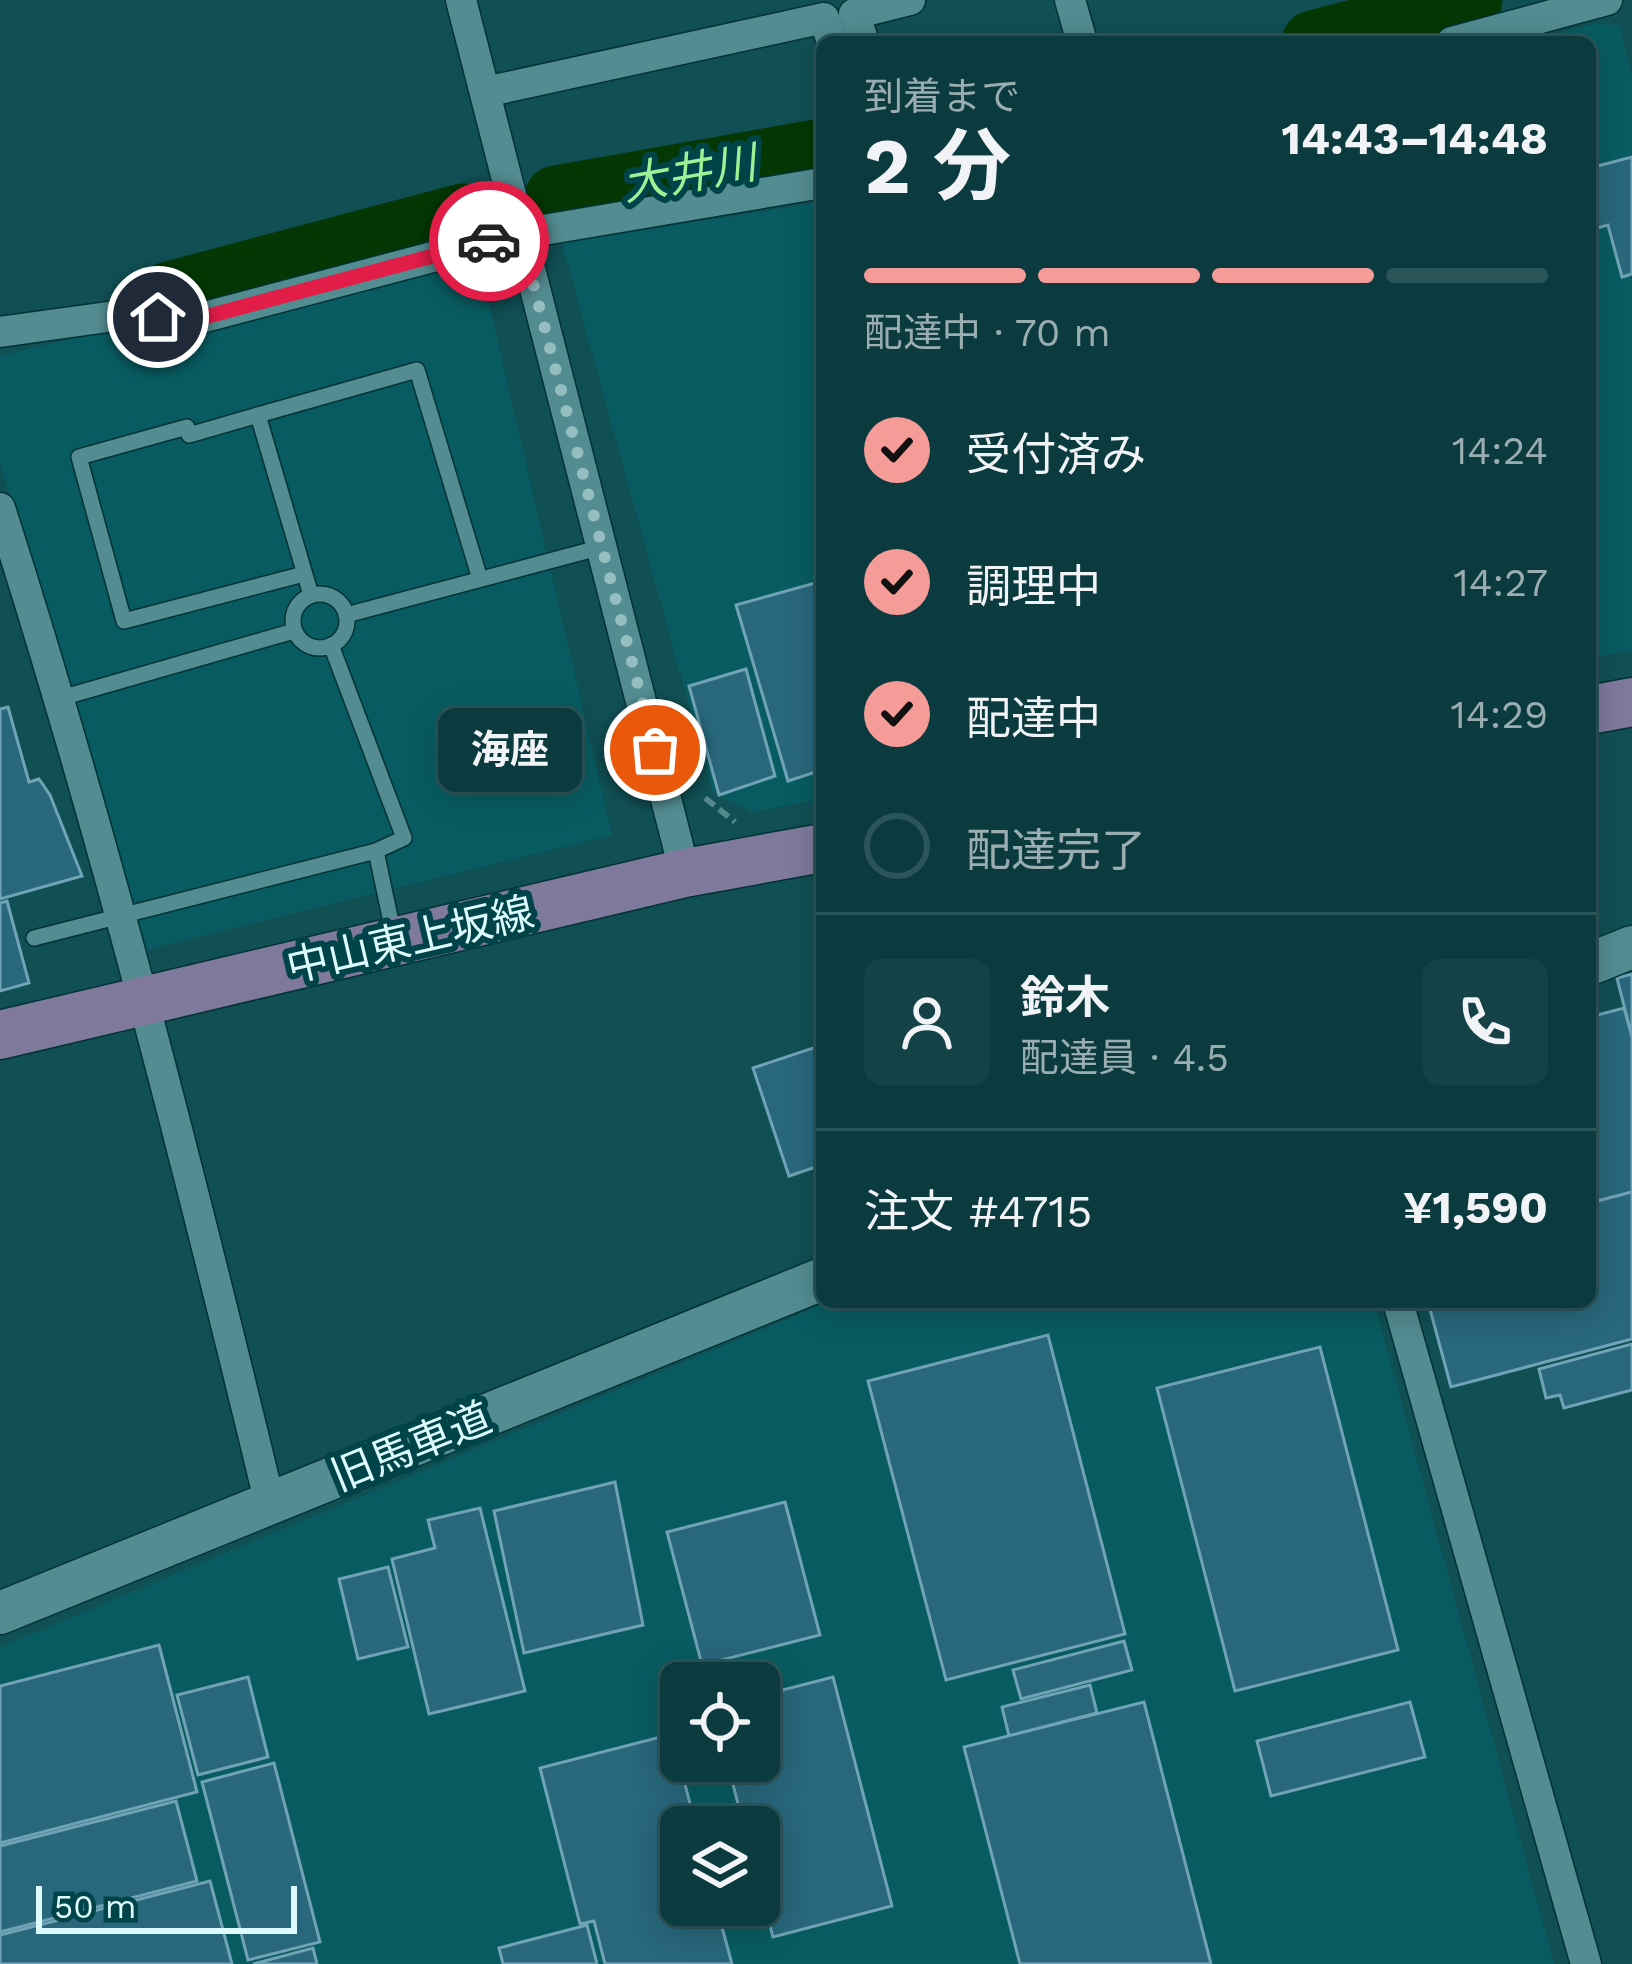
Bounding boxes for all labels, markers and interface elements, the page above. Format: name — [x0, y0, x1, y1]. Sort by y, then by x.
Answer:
text: 到着まで — [864, 74, 1020, 119]
text: 14:43–14:48 — [1282, 112, 1548, 165]
text: 2 分 — [864, 120, 1011, 212]
water label: 大井川 — [618, 135, 764, 211]
courier — [429, 181, 549, 301]
icon: car — [456, 208, 522, 274]
pin — [107, 266, 209, 368]
icon: home — [125, 284, 191, 350]
text: 配達中 · 70 m — [864, 310, 1111, 355]
icon: check — [864, 417, 930, 483]
text: 受付済み — [966, 428, 1146, 481]
text: 14:24 — [1452, 428, 1548, 473]
icon: check — [864, 549, 930, 615]
text: 調理中 — [966, 560, 1101, 613]
text: 14:27 — [1454, 560, 1548, 605]
icon: check — [864, 681, 930, 747]
text: 配達中 — [966, 692, 1101, 745]
text: 14:29 — [1451, 692, 1548, 737]
pin — [604, 699, 706, 801]
callout: 海座 — [439, 708, 583, 792]
icon: bag — [622, 717, 688, 783]
text: 海座 — [471, 727, 549, 772]
text: 配達完了 — [966, 824, 1146, 877]
street label: 中山東上坂線 — [282, 887, 538, 992]
button: person — [864, 959, 990, 1085]
button: phone — [1422, 959, 1548, 1085]
text: 鈴木 — [1020, 971, 1110, 1024]
text: 配達員 · 4.5 — [1020, 1035, 1229, 1080]
text: ¥1,590 — [1403, 1181, 1548, 1234]
text: 注文 #4715 — [864, 1185, 1092, 1238]
street label: 旧馬車道 — [324, 1392, 498, 1501]
map controls — [660, 1662, 780, 1926]
button: locate — [660, 1662, 780, 1782]
button: layers — [660, 1806, 780, 1926]
scale bar — [36, 1880, 297, 1933]
text: 50 m — [54, 1887, 136, 1926]

